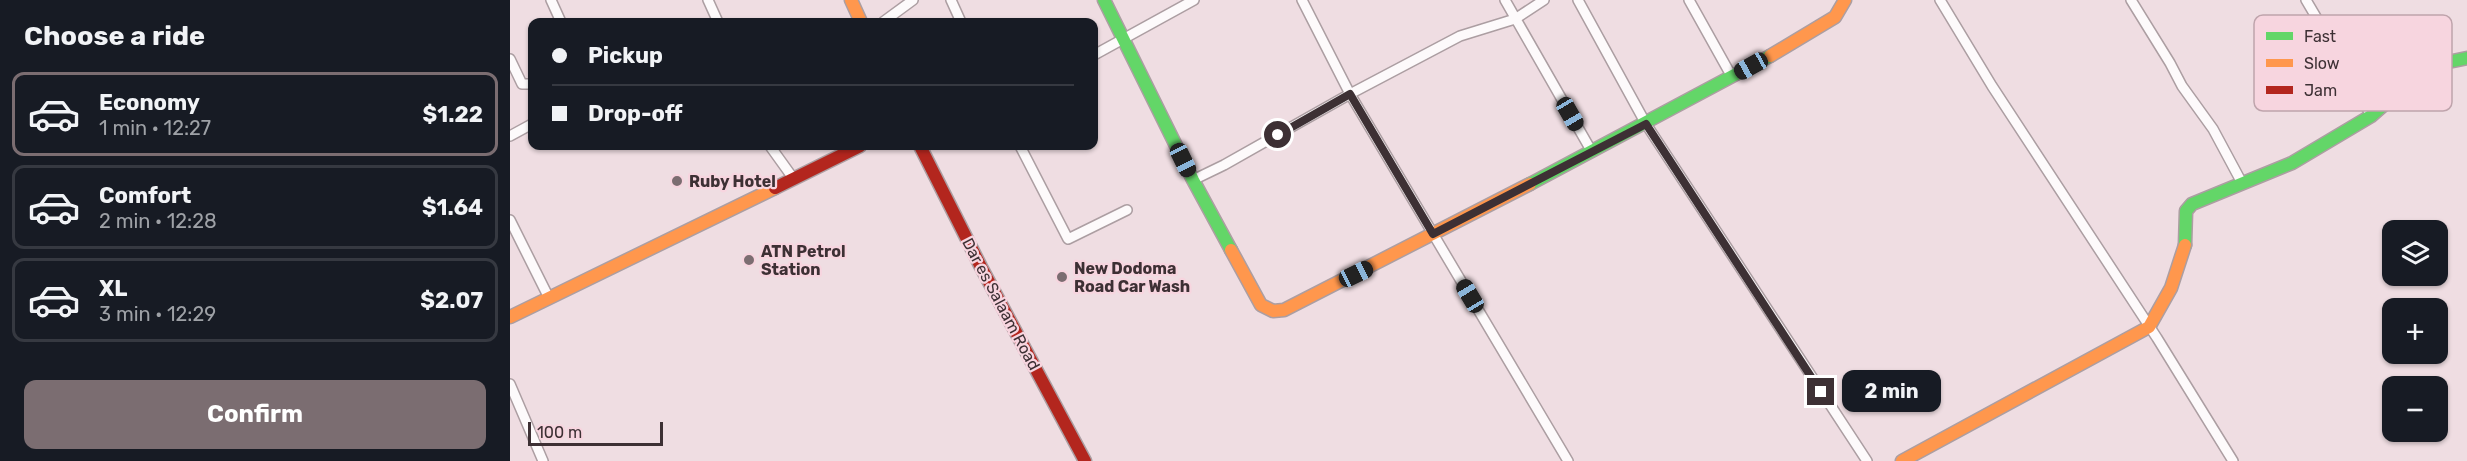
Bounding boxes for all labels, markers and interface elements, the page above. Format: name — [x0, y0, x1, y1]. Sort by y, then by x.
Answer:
legend — [2254, 15, 2452, 111]
text: Choose a ride — [24, 20, 205, 52]
text: Fast — [2304, 27, 2336, 46]
text: Pickup — [588, 42, 663, 69]
car — [1731, 49, 1771, 83]
text: Slow — [2304, 54, 2340, 73]
text: Jam — [2304, 81, 2337, 100]
icon: car — [27, 87, 81, 141]
text: Economy — [99, 89, 200, 116]
car — [1553, 94, 1587, 134]
text: Drop-off — [588, 100, 683, 127]
text: $1.22 — [423, 101, 483, 128]
text: 1 min · 12:27 — [99, 116, 211, 140]
route start — [1264, 121, 1291, 148]
car — [1167, 140, 1199, 180]
place label: Ruby Hotel — [689, 172, 776, 191]
marker: Ruby Hotel — [670, 174, 684, 188]
icon: car — [27, 180, 81, 234]
text: Comfort — [99, 182, 191, 209]
text: $1.64 — [422, 194, 483, 221]
text: 2 min · 12:28 — [99, 209, 217, 233]
map controls — [2382, 220, 2448, 442]
button: layers — [2382, 220, 2448, 286]
street label: Dar es Salaam Road — [958, 235, 1044, 373]
place label: ATN Petrol Station — [761, 242, 846, 279]
marker: ATN Petrol Station — [742, 253, 756, 267]
car — [1336, 258, 1376, 290]
place label: New Dodoma Road Car Wash — [1074, 259, 1190, 296]
marker: New Dodoma Road Car Wash — [1055, 270, 1069, 284]
icon: car — [27, 273, 81, 327]
text: XL — [99, 275, 127, 302]
car — [1453, 276, 1487, 316]
text: $2.07 — [420, 287, 483, 314]
button: + — [2382, 298, 2448, 364]
text: 3 min · 12:29 — [99, 302, 216, 326]
callout: 2 min — [1842, 371, 1941, 413]
button: − — [2382, 376, 2448, 442]
route end — [1807, 378, 1834, 405]
text: 2 min — [1864, 379, 1919, 403]
button: Confirm — [24, 380, 486, 449]
scale bar — [528, 419, 663, 446]
text: 100 m — [537, 423, 582, 442]

